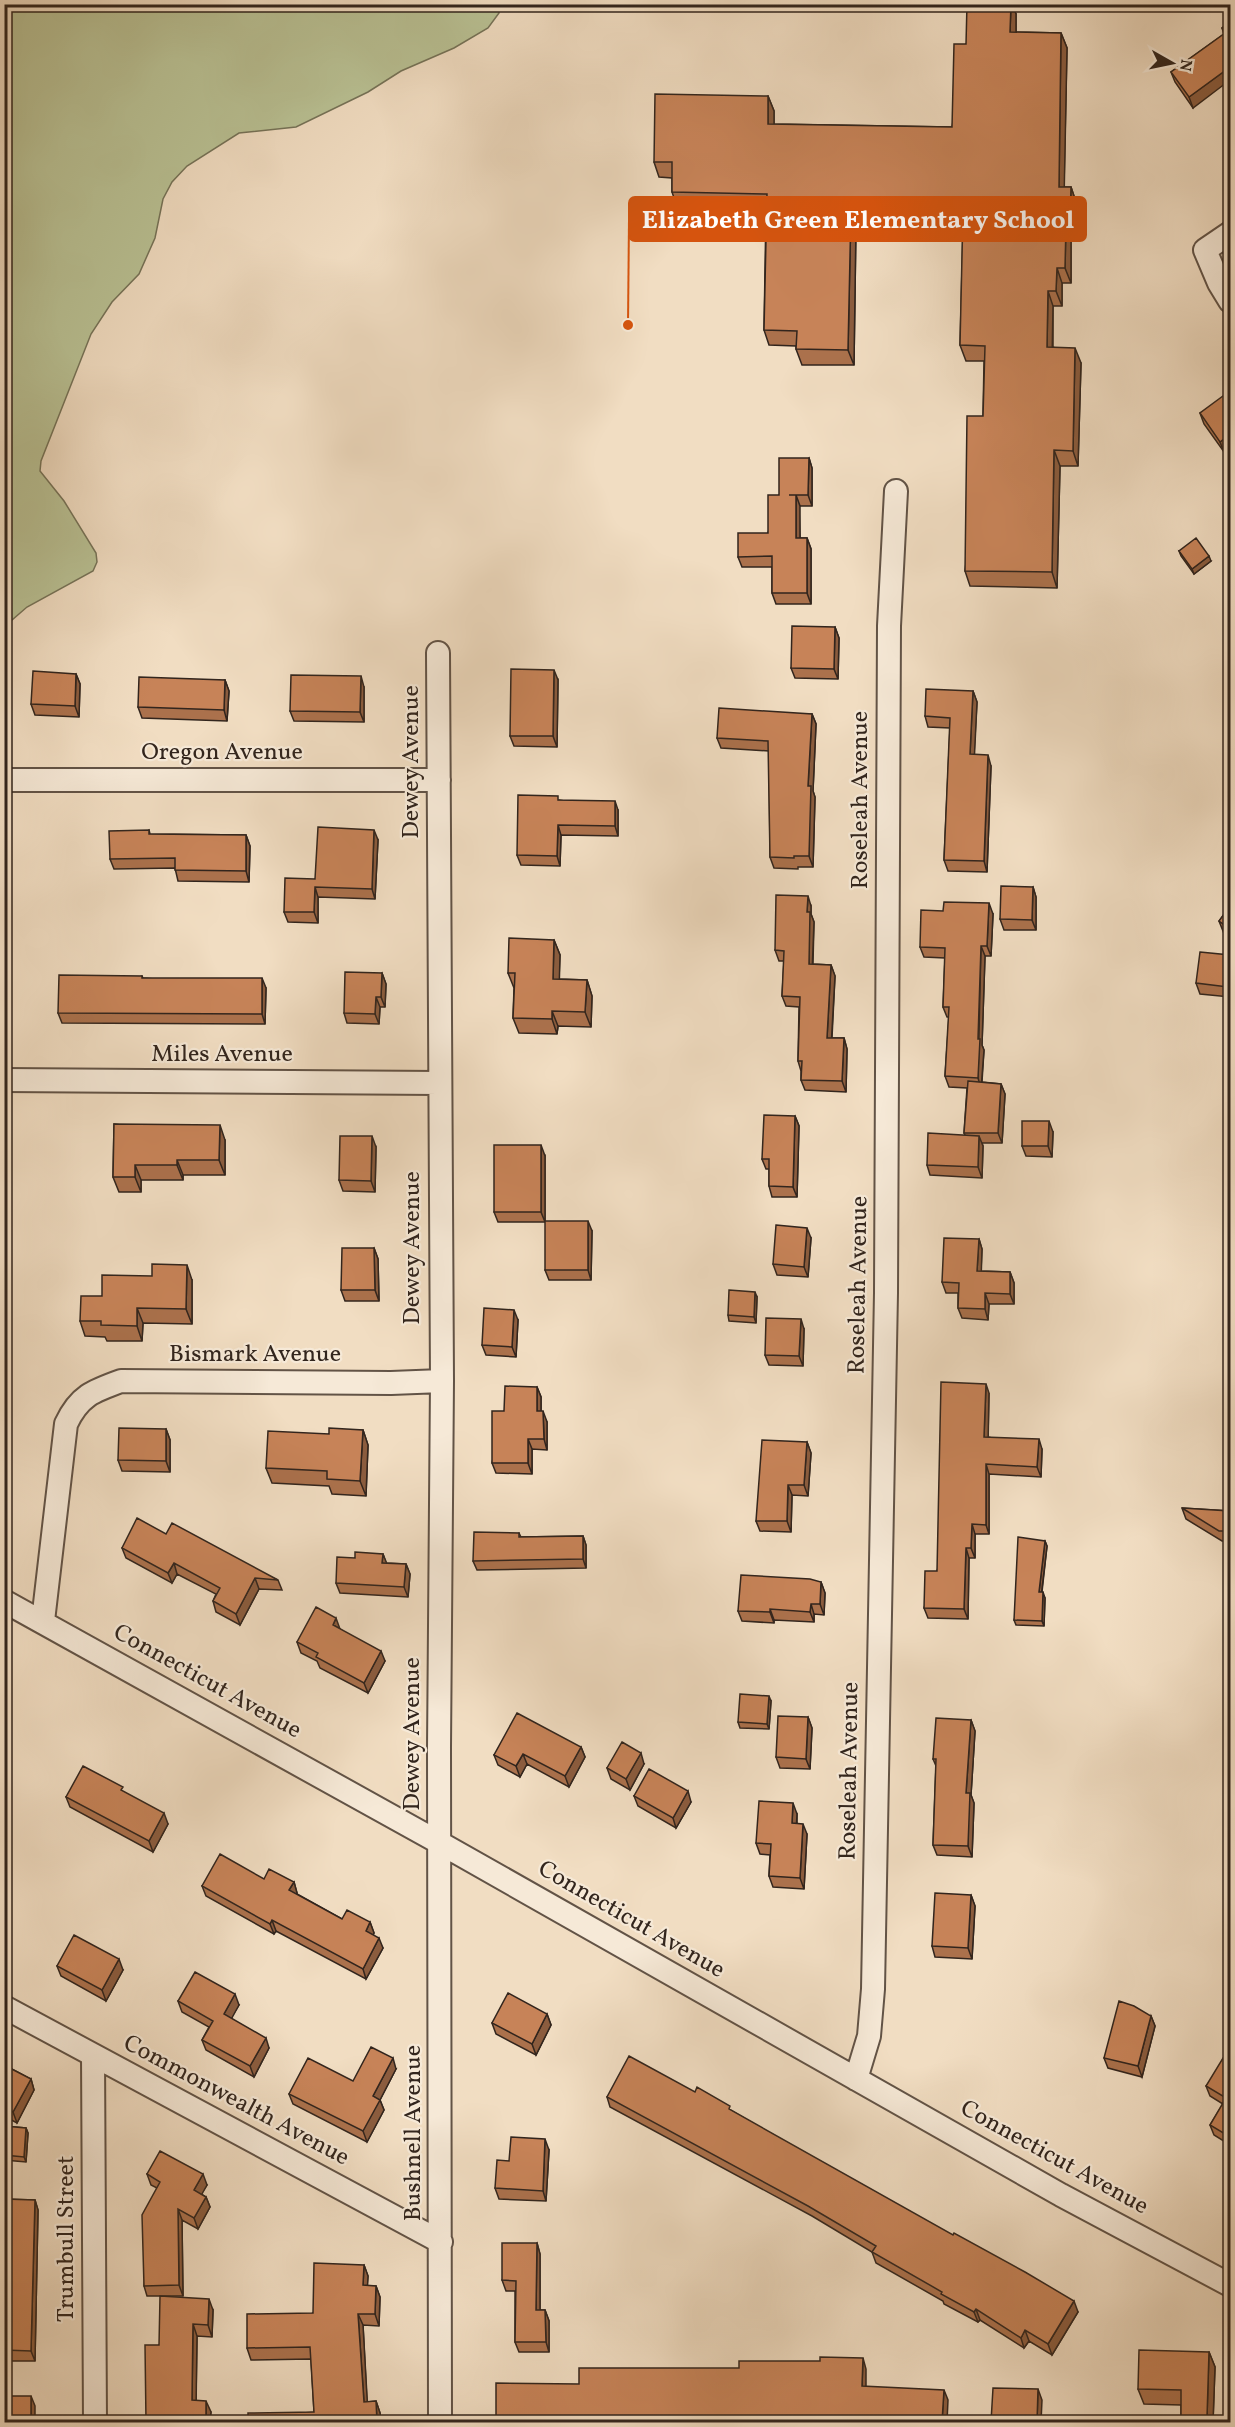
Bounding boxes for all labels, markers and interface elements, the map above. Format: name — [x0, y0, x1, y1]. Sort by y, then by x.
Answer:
north arrow — [1142, 33, 1202, 93]
text: N — [1173, 58, 1197, 73]
callout: Elizabeth Green Elementary School — [629, 197, 1086, 241]
text: Elizabeth Green Elementary School — [642, 203, 1075, 239]
street label: Dewey Avenue — [395, 685, 429, 839]
street label: Roseleah Avenue — [844, 711, 878, 889]
street label: Oregon Avenue — [141, 736, 303, 770]
street label: Miles Avenue — [151, 1038, 293, 1072]
street label: Dewey Avenue — [396, 1171, 430, 1325]
street label: Roseleah Avenue — [840, 1195, 878, 1375]
street label: Bismark Avenue — [169, 1338, 341, 1372]
street label: Connecticut Avenue — [107, 1616, 307, 1748]
street label: Dewey Avenue — [396, 1657, 430, 1811]
street label: Roseleah Avenue — [831, 1681, 869, 1861]
street label: Connecticut Avenue — [531, 1853, 731, 1987]
street label: Commonwealth Avenue — [117, 2027, 355, 2175]
street label: Bushnell Avenue — [397, 2045, 431, 2221]
street label: Connecticut Avenue — [954, 2092, 1154, 2224]
street label: Trumbull Street — [50, 2156, 84, 2322]

